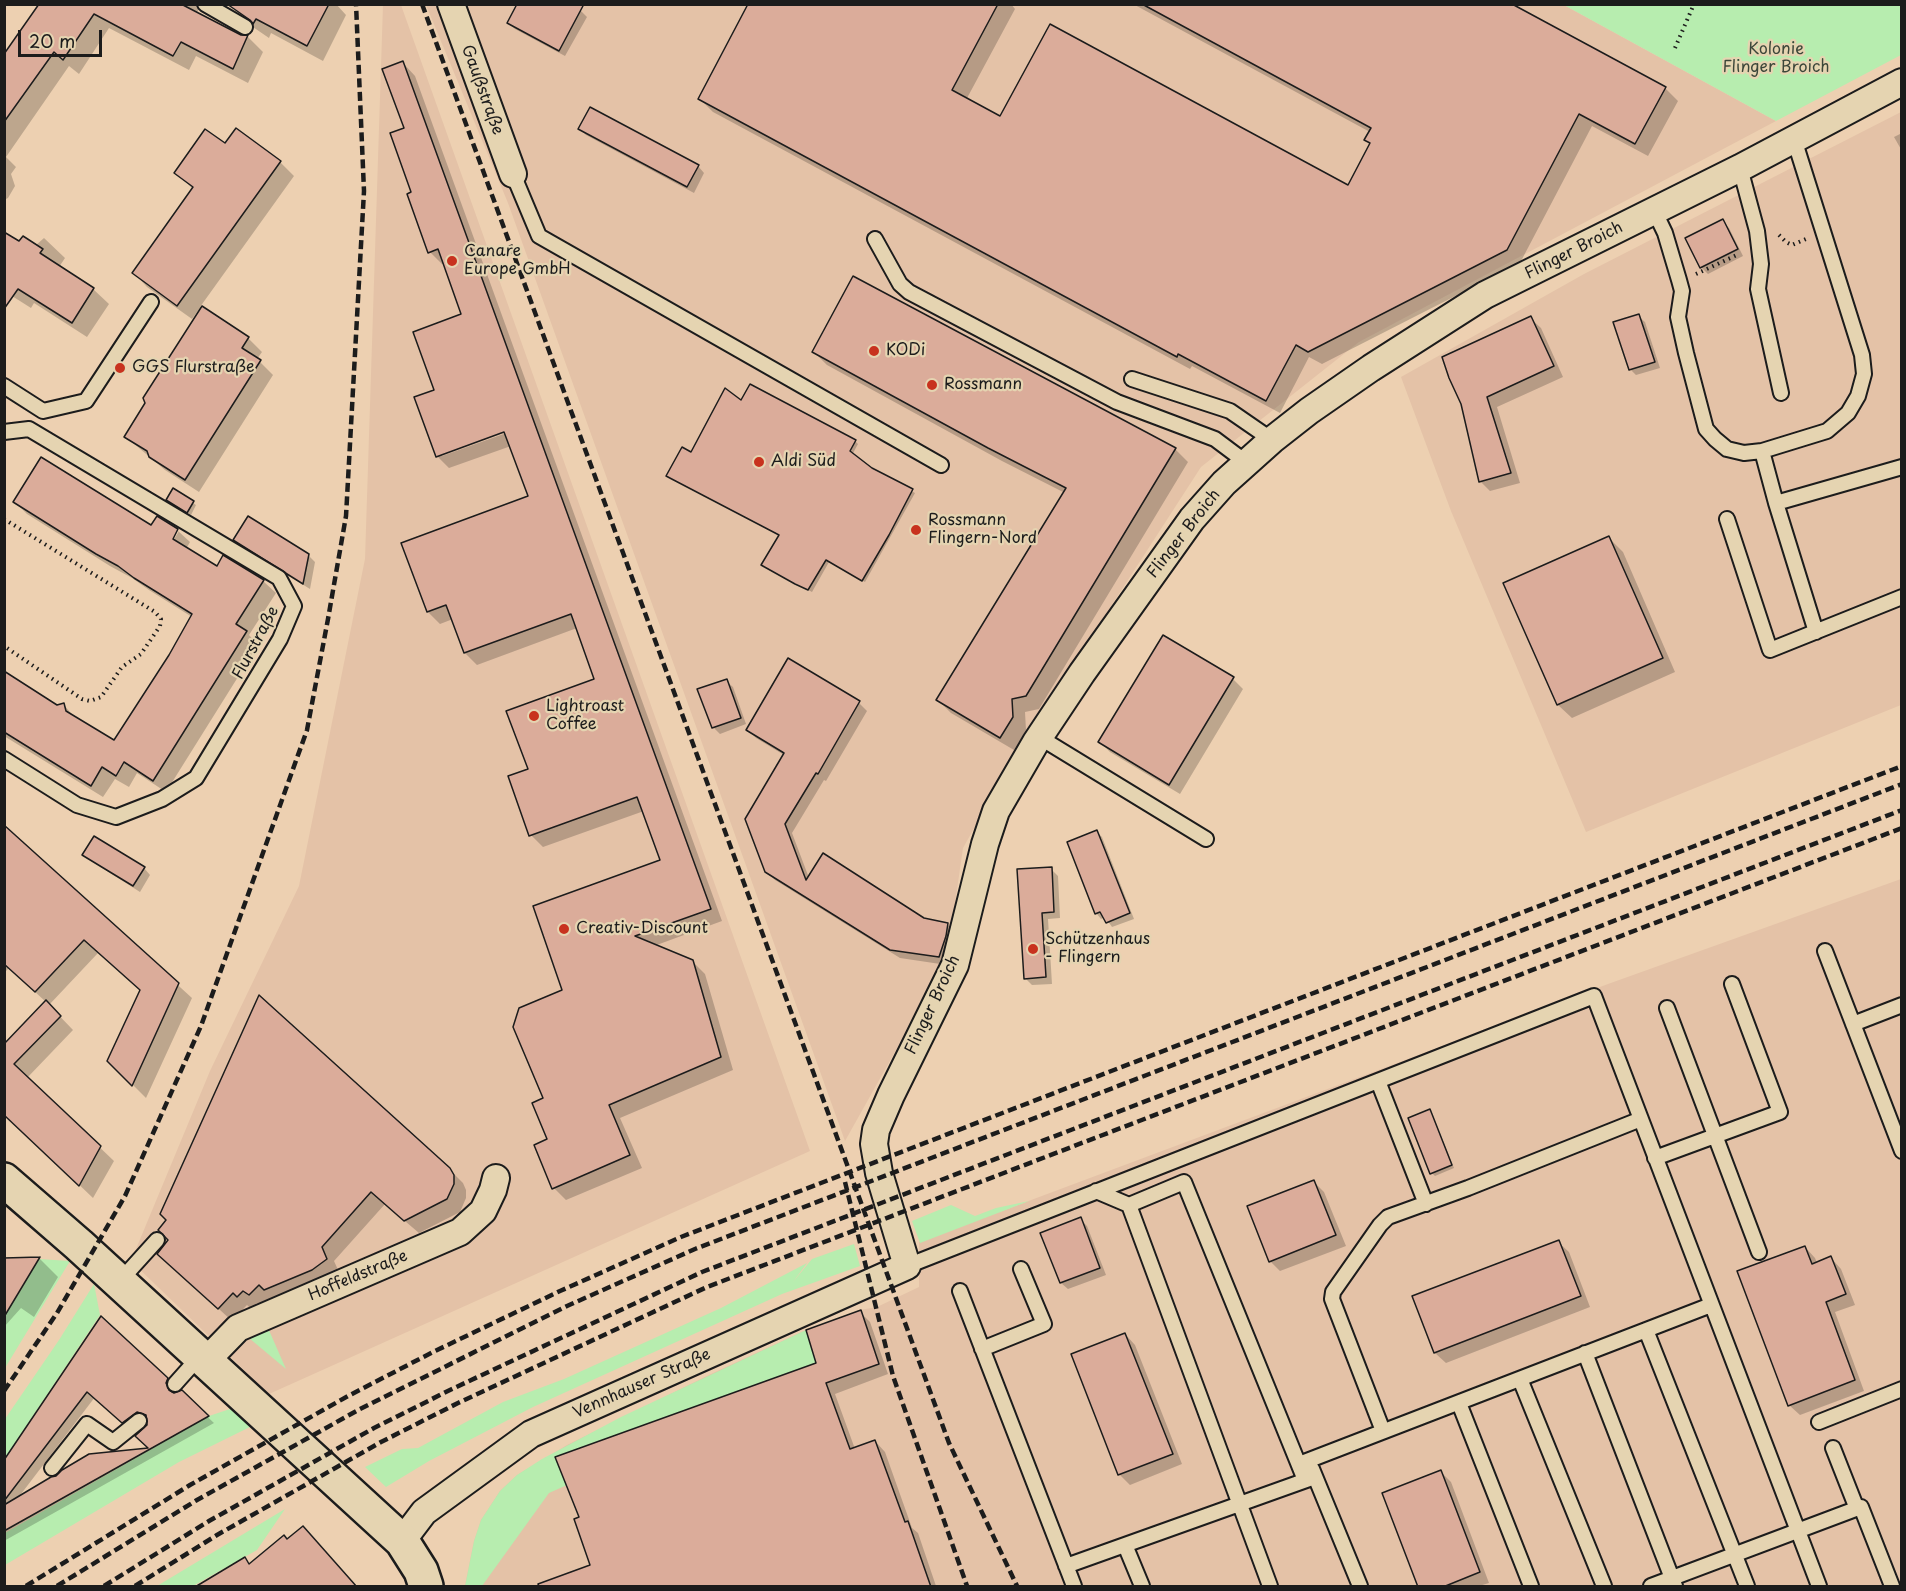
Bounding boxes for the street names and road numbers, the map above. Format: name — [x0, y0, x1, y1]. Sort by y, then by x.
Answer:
street label: Gaußstraße — [457, 42, 507, 138]
street label: Flinger Broich — [1522, 218, 1626, 284]
street label: Flinger Broich — [1143, 486, 1225, 582]
street label: Flurstraße — [229, 603, 283, 683]
street label: Flinger Broich — [902, 952, 964, 1058]
street label: Hoffeldstraße — [305, 1246, 411, 1306]
street label: Vennhauser Straße — [570, 1345, 714, 1423]

